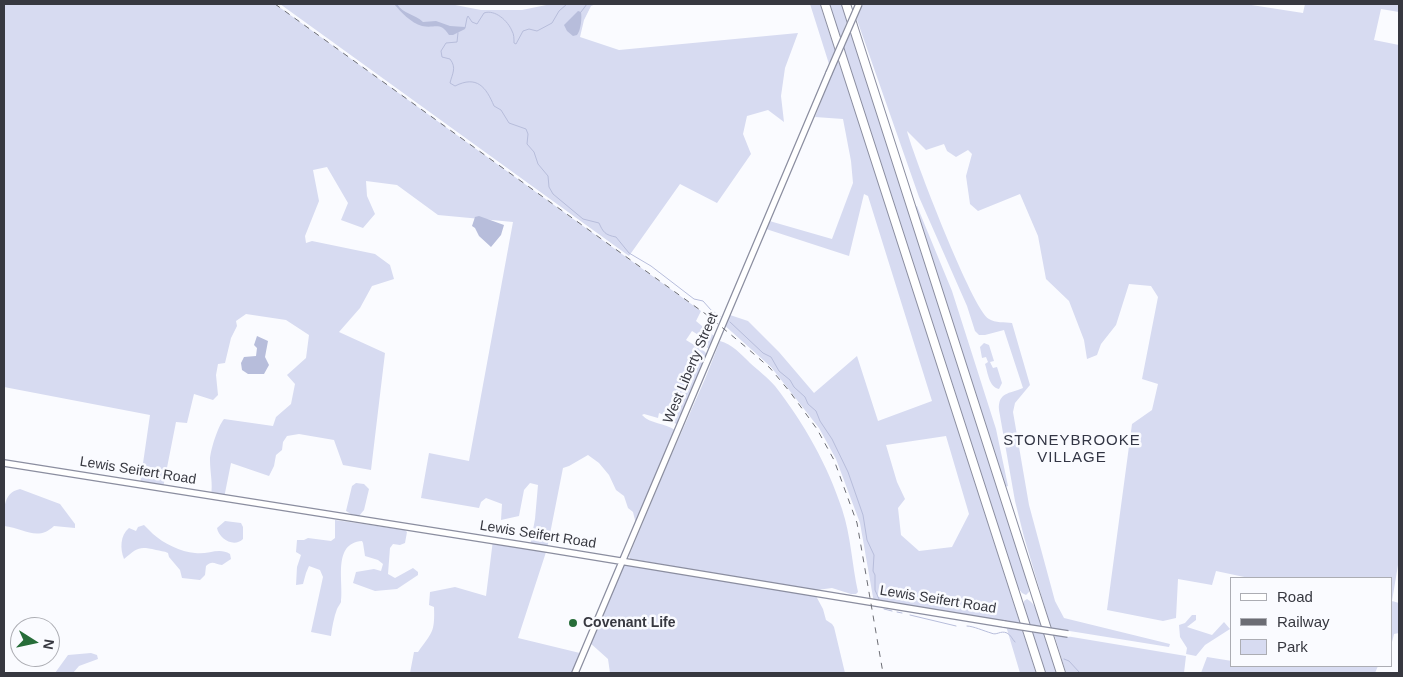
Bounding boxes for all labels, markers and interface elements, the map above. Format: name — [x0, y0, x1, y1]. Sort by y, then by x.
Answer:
street label: West Liberty Street — [660, 310, 722, 426]
district label: STONEYBROOKE VILLAGE — [1002, 432, 1142, 467]
street label: Lewis Seifert Road — [79, 454, 197, 488]
street label: Lewis Seifert Road — [479, 518, 597, 552]
legend — [1230, 577, 1393, 667]
street label: Lewis Seifert Road — [879, 583, 997, 617]
text: Road — [1277, 588, 1313, 605]
text: Railway — [1277, 613, 1330, 630]
place label: Covenant Life — [583, 615, 676, 631]
north arrow — [10, 617, 60, 667]
marker: Covenant Life — [567, 617, 579, 629]
text: N — [40, 638, 58, 651]
text: Park — [1277, 638, 1308, 655]

